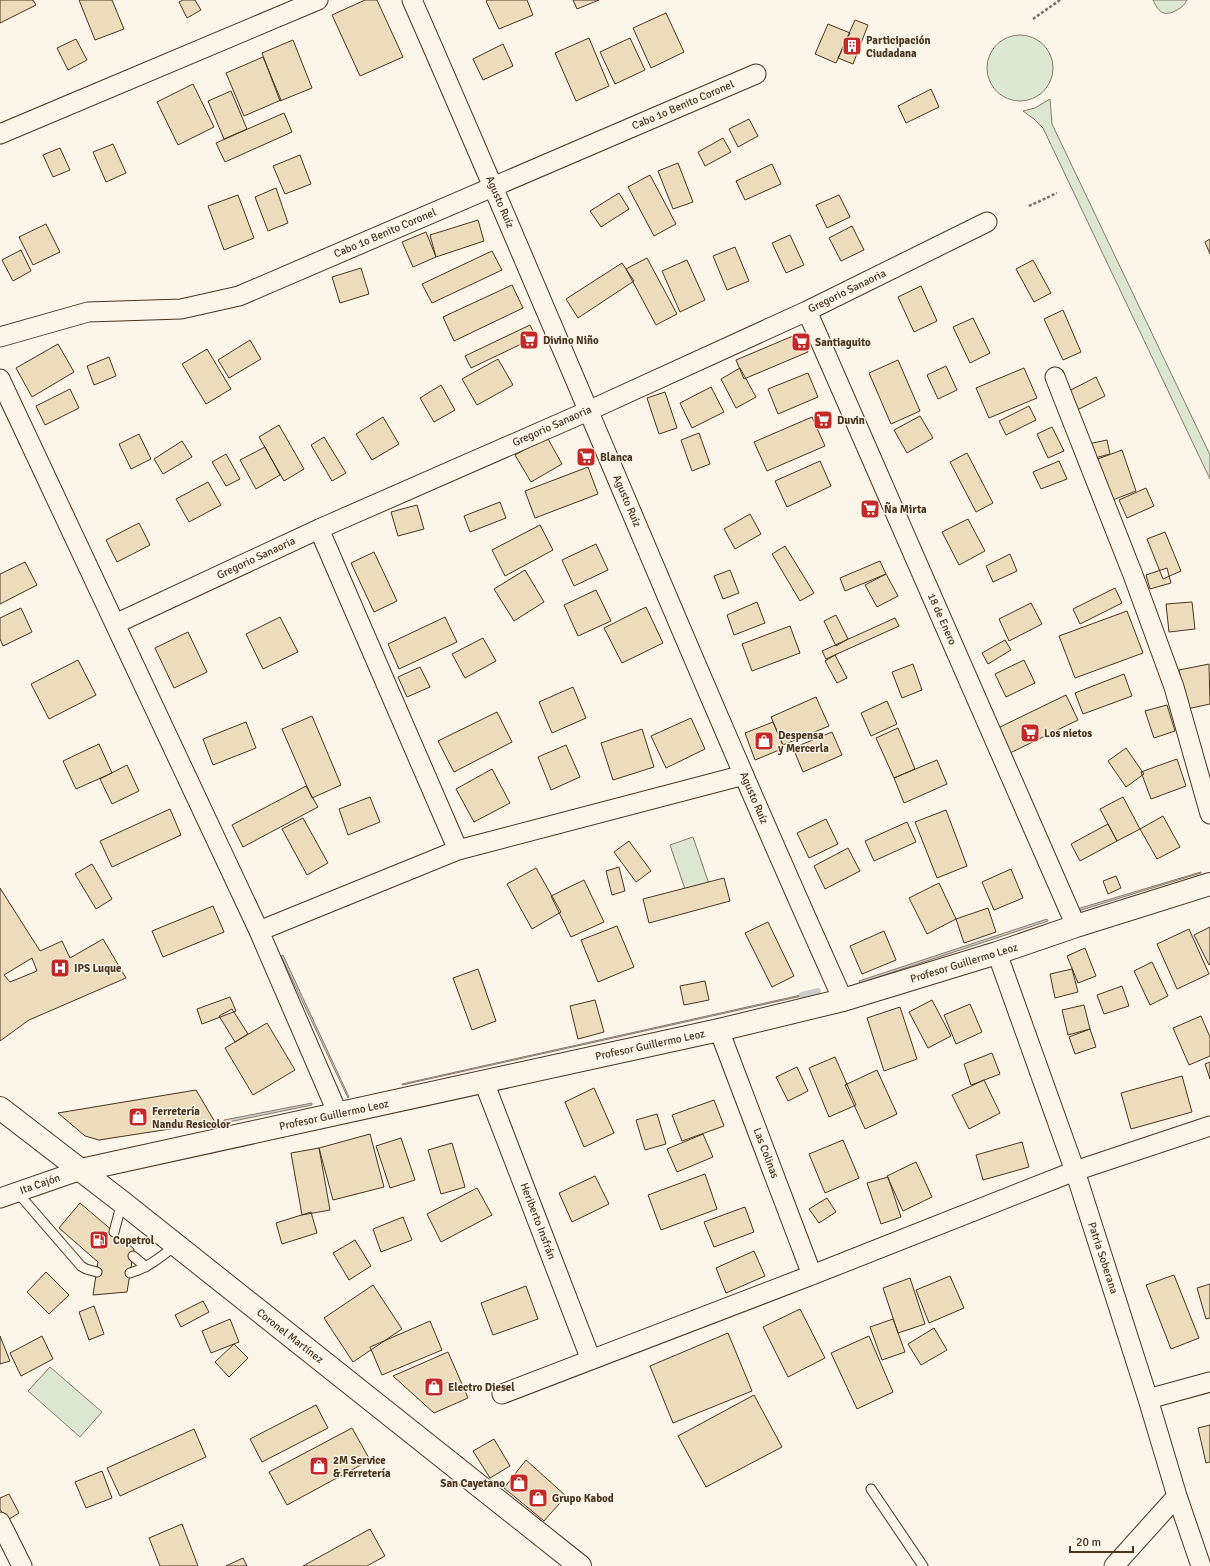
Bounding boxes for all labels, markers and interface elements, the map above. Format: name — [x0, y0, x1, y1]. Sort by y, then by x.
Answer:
place label: Participación Ciudadana — [866, 34, 931, 60]
building icon: Participación Ciudadana — [841, 35, 863, 57]
street label: Cabo 1o Benito Coronel — [630, 78, 736, 132]
street label: Agusto Ruíz — [483, 174, 517, 230]
street label: Cabo 1o Benito Coronel — [332, 206, 438, 260]
street label: Gregorio Sanaoria — [806, 266, 888, 315]
supermarket icon: Divino Niño — [518, 329, 540, 351]
supermarket icon: Santiaguito — [790, 331, 812, 353]
place label: Divino Niño — [543, 334, 599, 347]
place label: Santiaguito — [815, 336, 871, 349]
street label: Gregorio Sanaoria — [511, 403, 594, 449]
supermarket icon: Duvin — [812, 409, 834, 431]
place label: Duvin — [837, 414, 865, 427]
supermarket icon: Blanca — [575, 446, 597, 468]
place label: Blanca — [600, 451, 633, 464]
street label: Agusto Ruíz — [610, 473, 644, 529]
supermarket icon: Ña Mirta — [859, 498, 881, 520]
place label: Ña Mirta — [884, 501, 927, 516]
street label: Gregorio Sanaoria — [215, 534, 298, 582]
street label: 18 de Enero — [925, 591, 959, 647]
supermarket icon: Los nietos — [1019, 722, 1041, 744]
place label: Los nietos — [1044, 727, 1092, 740]
place label: Despensa y Mercerla — [777, 729, 829, 755]
shop icon: Despensa y Mercerla — [753, 730, 775, 752]
street label: Agusto Ruíz — [737, 770, 771, 826]
street label: Profesor Guillermo Leoz — [909, 940, 1019, 986]
hospital icon: IPS Luque — [49, 957, 71, 979]
place label: IPS Luque — [74, 962, 122, 975]
street label: Profesor Guillermo Leoz — [594, 1027, 706, 1063]
street label: Profesor Guillermo Leoz — [278, 1097, 390, 1133]
place label: Ferretería Nandu Resicolor — [152, 1105, 231, 1131]
shop icon: Ferretería Nandu Resicolor — [127, 1106, 149, 1128]
street label: Las Colinas — [750, 1126, 782, 1180]
street label: Ita Cajón — [18, 1171, 62, 1197]
street label: Heriberto Insfrán — [517, 1181, 559, 1261]
street label: Patria Soberana — [1085, 1220, 1121, 1296]
fuel station icon: Copetrol — [88, 1229, 110, 1251]
place label: Copetrol — [113, 1234, 155, 1247]
street label: Coronel Martínez — [254, 1306, 326, 1366]
shop icon: Electro Diesel — [423, 1376, 445, 1398]
place label: Electro Diesel — [448, 1381, 515, 1394]
place label: 2M Service & Ferretería — [333, 1454, 391, 1480]
shop icon: 2M Service & Ferretería — [308, 1455, 330, 1477]
shop icon: San Cayetano — [508, 1472, 530, 1494]
place label: San Cayetano — [440, 1477, 505, 1490]
shop icon: Grupo Kabod — [527, 1487, 549, 1509]
place label: Grupo Kabod — [552, 1492, 614, 1505]
scale bar — [1070, 1528, 1133, 1554]
text: 20 m — [1076, 1535, 1101, 1550]

